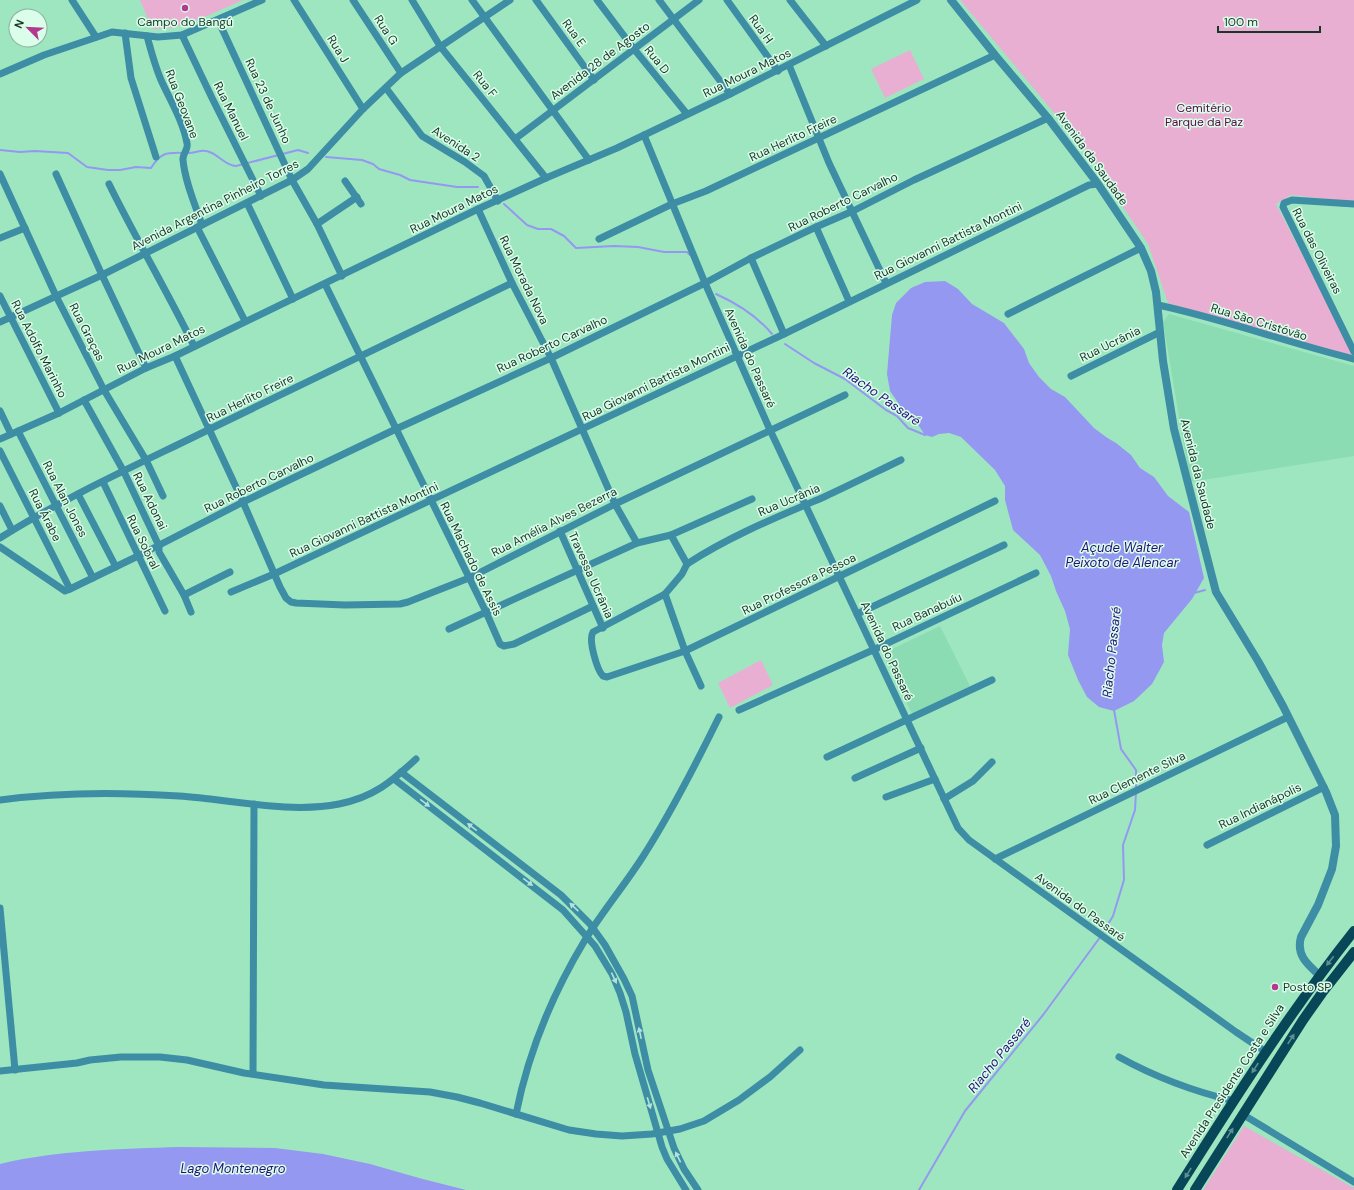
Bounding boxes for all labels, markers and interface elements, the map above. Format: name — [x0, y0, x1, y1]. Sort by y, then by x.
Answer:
marker: Campo do Bangú — [180, 3, 190, 13]
north arrow — [8, 8, 48, 48]
scale bar — [1218, 8, 1320, 34]
street label: Rua H — [745, 11, 777, 47]
street label: Rua G — [370, 12, 402, 48]
place label: Campo do Bangú — [137, 14, 233, 30]
text: 100 m — [1224, 14, 1258, 30]
street label: Rua E — [559, 16, 590, 50]
text: N — [11, 17, 27, 30]
street label: Avenida 28 de Agosto — [547, 18, 653, 104]
street label: Rua J — [323, 32, 353, 66]
street label: Rua D — [641, 43, 673, 77]
street label: Rua Moura Matos — [700, 45, 794, 101]
street label: Rua 23 de Junho — [241, 56, 295, 146]
street label: Rua Geovane — [162, 67, 203, 141]
street label: Rua F — [469, 67, 501, 101]
street label: Rua Manuel — [210, 79, 252, 143]
park label: Cemitério Parque da Paz — [1165, 100, 1243, 130]
street label: Avenida da Saudade — [1052, 107, 1132, 209]
street label: Rua Herlito Freire — [747, 111, 840, 165]
street label: Avenida 2 — [429, 123, 483, 165]
street label: Avenida Argentina Pinheiro Torres — [129, 156, 301, 254]
street label: Rua Roberto Carvalho — [786, 168, 900, 236]
street label: Rua Moura Matos — [407, 181, 501, 237]
street label: Rua Giovanni Battista Montini — [871, 198, 1025, 284]
street label: Rua das Oliveiras — [1288, 205, 1346, 297]
street label: Rua Morada Nova — [496, 233, 552, 327]
street label: Rua Adolfo Marinho — [7, 297, 71, 401]
street label: Rua Graças — [66, 300, 108, 364]
street label: Rua São Cristóvão — [1209, 300, 1309, 344]
street label: Avenida do Passaré — [721, 305, 779, 411]
street label: Rua Roberto Carvalho — [494, 311, 610, 377]
street label: Rua Moura Matos — [114, 321, 208, 377]
street label: Rua Ucrânia — [1077, 322, 1143, 366]
street label: Rua Giovanni Battista Montini — [579, 339, 733, 425]
water label: Riacho Passaré — [839, 363, 924, 430]
street label: Rua Herlito Freire — [204, 370, 296, 426]
street label: Avenida da Saudade — [1177, 417, 1219, 531]
street label: Rua Roberto Carvalho — [202, 449, 316, 517]
street label: Rua Alan Jones — [39, 458, 91, 540]
street label: Rua Adonai — [129, 469, 171, 533]
street label: Rua Giovanni Battista Montini — [287, 478, 441, 562]
street label: Rua Ucrânia — [756, 480, 822, 520]
street label: Rua Amélia Alves Bezerra — [488, 483, 620, 561]
street label: Rua Árabe — [25, 486, 65, 544]
street label: Rua Machado de Assis — [436, 499, 506, 619]
street label: Rua Sobral — [123, 512, 163, 572]
street label: Travessa Ucrânia — [565, 529, 617, 621]
water label: Açude Walter Peixoto de Alencar — [1066, 539, 1180, 571]
street label: Rua Professora Pessoa — [739, 549, 859, 619]
street label: Rua Banabuíu — [890, 589, 964, 635]
street label: Avenida do Passaré — [857, 599, 917, 703]
water label: Riacho Passaré — [1098, 606, 1125, 698]
street label: Rua Clemente Silva — [1086, 748, 1188, 808]
street label: Rua Indianápolis — [1216, 779, 1304, 833]
one-way arrow — [419, 799, 430, 807]
one-way arrow — [467, 822, 478, 831]
street label: Avenida do Passaré — [1032, 869, 1128, 945]
one-way arrow — [523, 877, 534, 886]
one-way arrow — [569, 903, 579, 912]
one-way arrow — [1326, 956, 1334, 967]
one-way arrow — [611, 972, 617, 984]
place label: Posto SP — [1283, 979, 1331, 995]
marker: Posto SP — [1270, 982, 1280, 992]
street label: Avenida Presidente Costa e Silva — [1176, 1001, 1288, 1161]
water label: Riacho Passaré — [964, 1014, 1035, 1096]
one-way arrow — [637, 1026, 643, 1039]
one-way arrow — [1287, 1033, 1295, 1044]
one-way arrow — [1252, 1062, 1259, 1074]
one-way arrow — [646, 1097, 652, 1109]
one-way arrow — [1226, 1128, 1234, 1138]
one-way arrow — [675, 1151, 681, 1162]
water label: Lago Montenegro — [180, 1160, 286, 1177]
one-way arrow — [1185, 1167, 1192, 1178]

